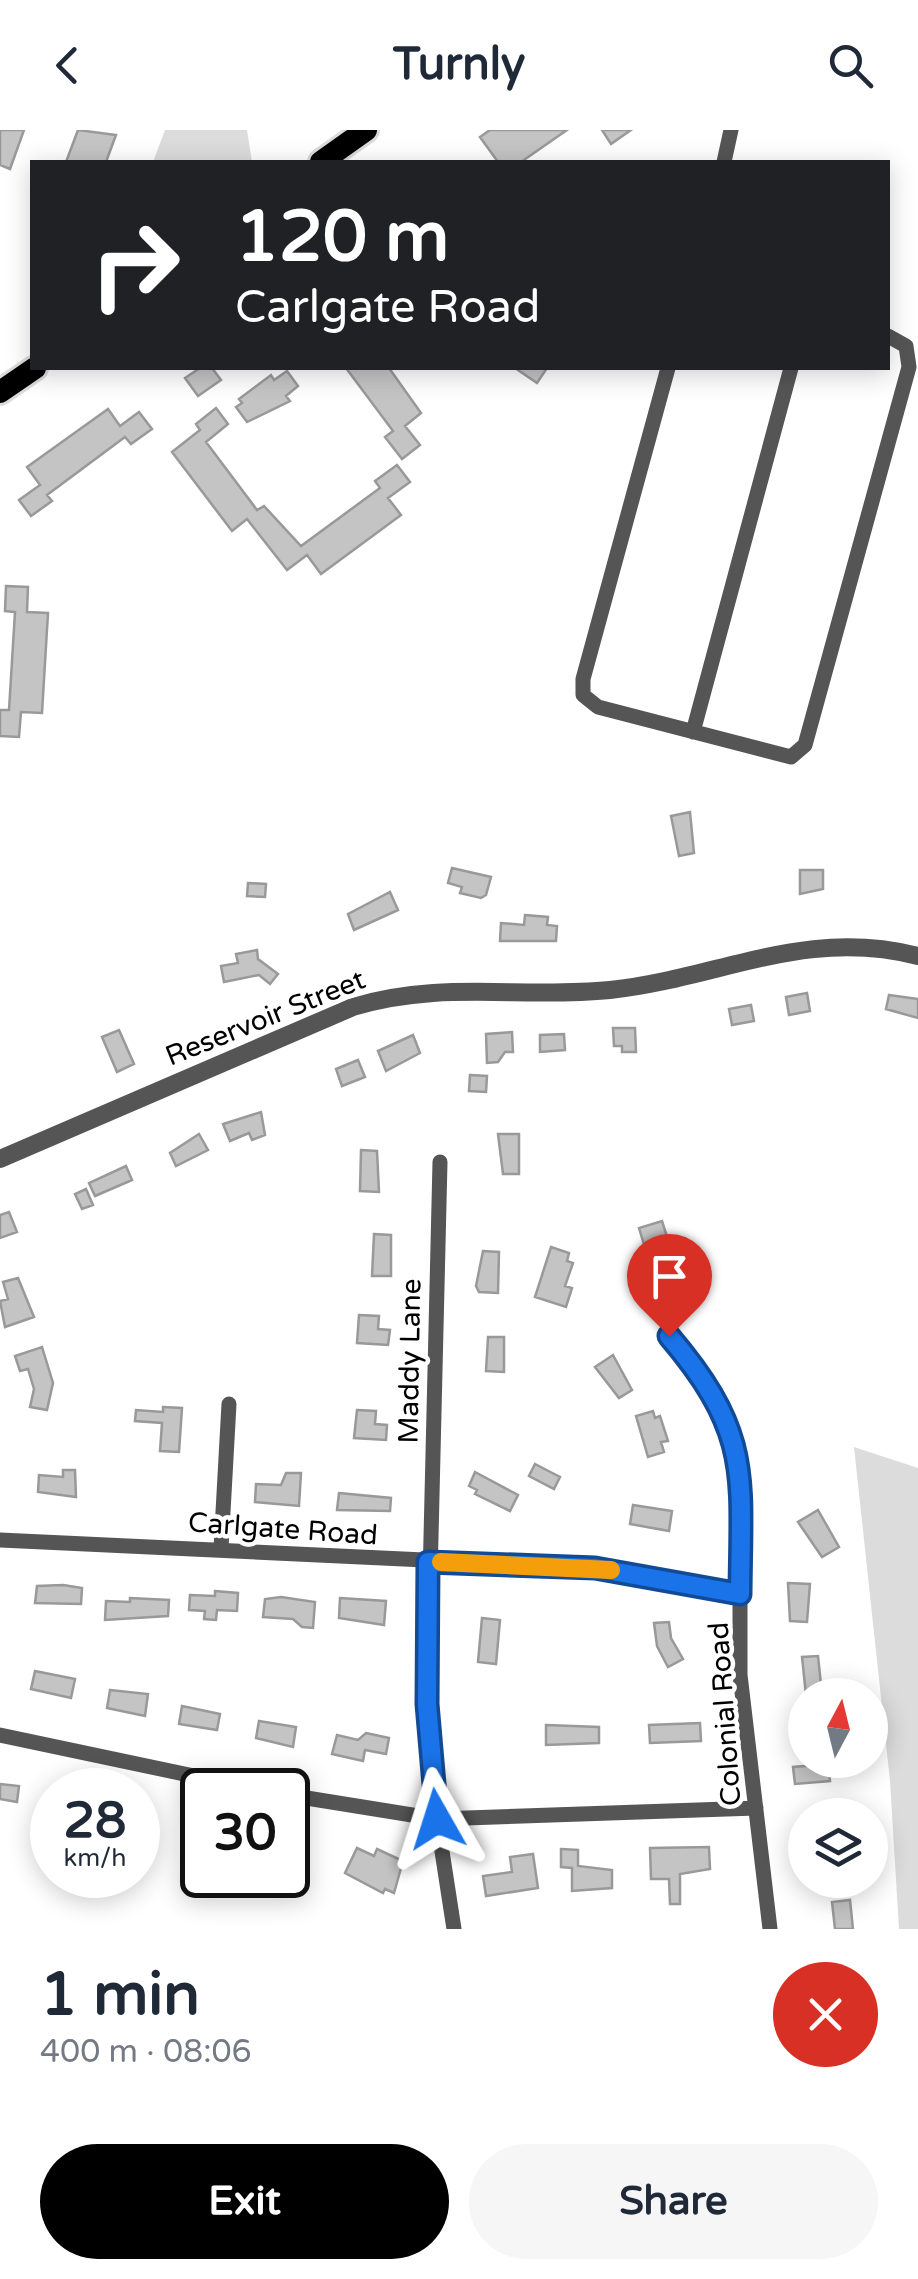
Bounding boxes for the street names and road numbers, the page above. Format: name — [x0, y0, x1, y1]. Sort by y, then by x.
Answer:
street label: Reservoir Street — [161, 962, 371, 1073]
street label: Maddy Lane — [392, 1278, 428, 1444]
street label: Carlgate Road — [187, 1505, 379, 1553]
street label: Colonial Road — [702, 1621, 748, 1807]

